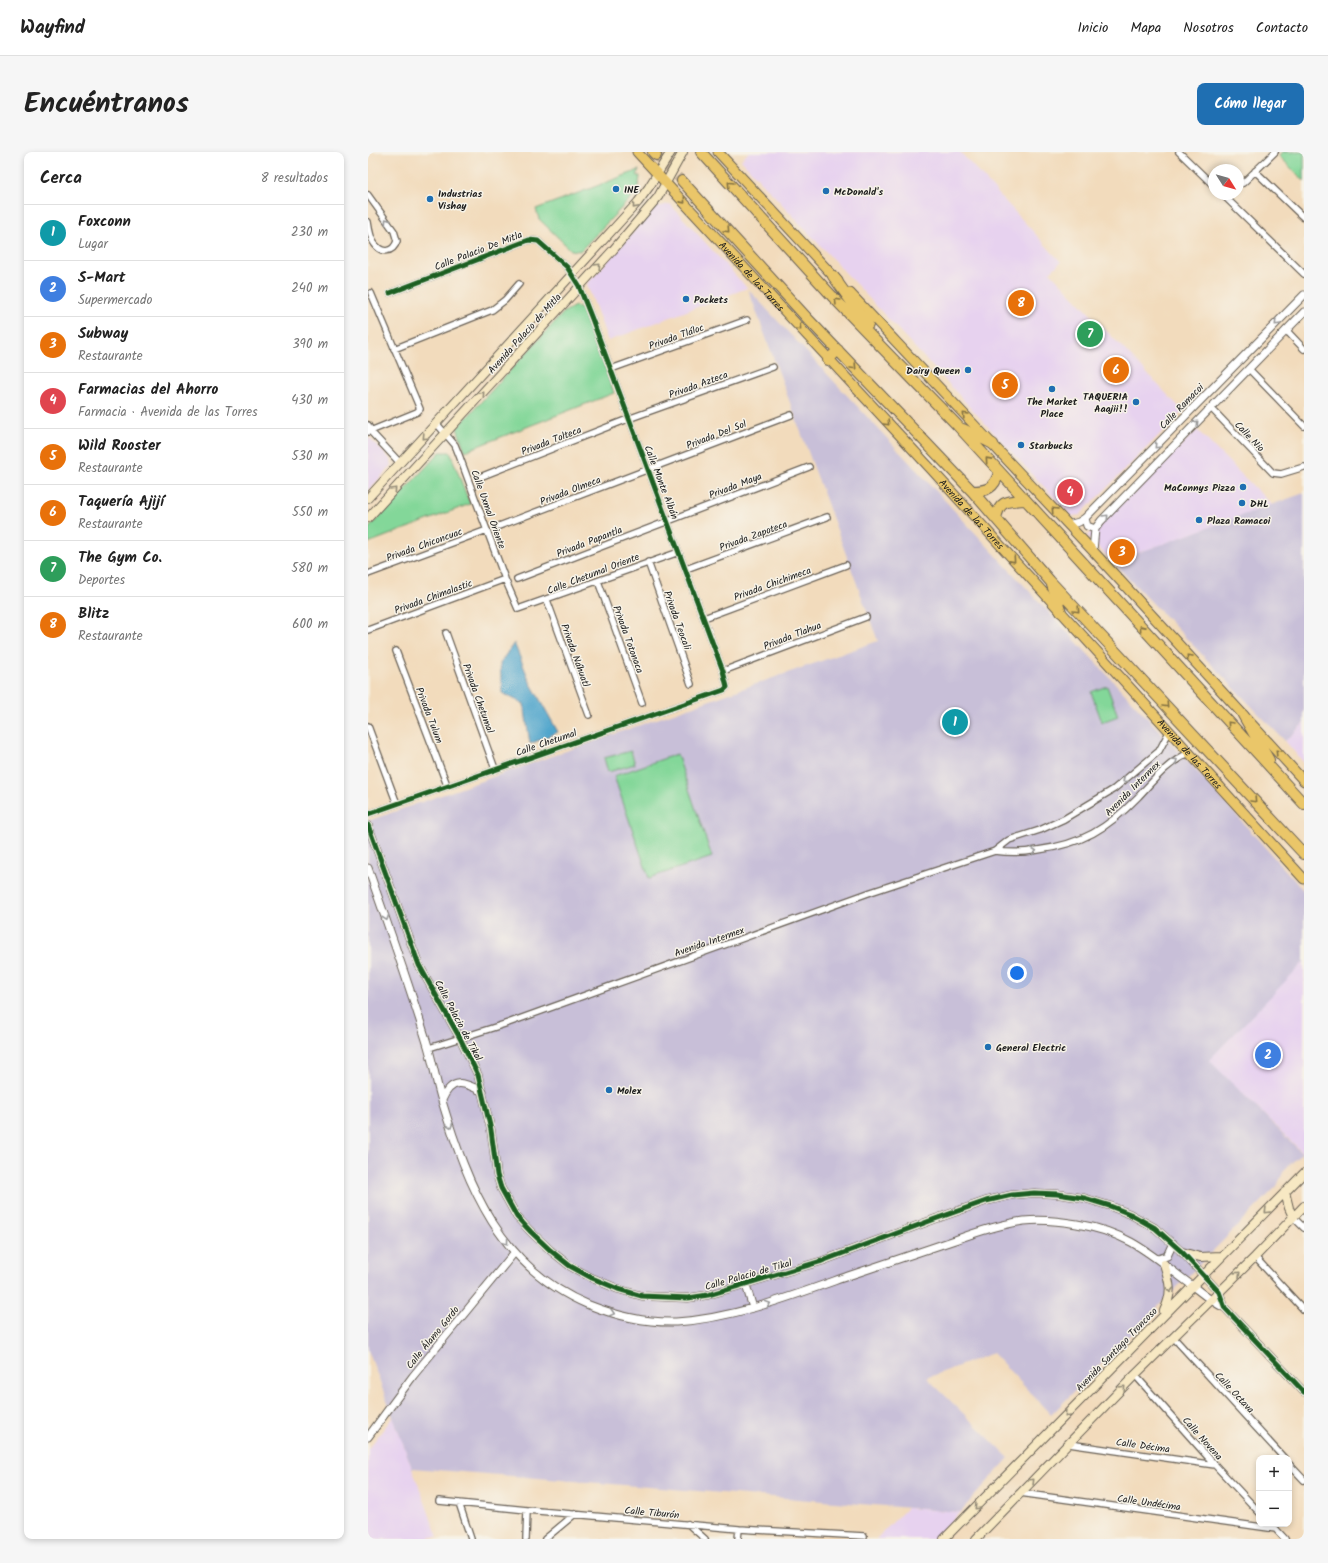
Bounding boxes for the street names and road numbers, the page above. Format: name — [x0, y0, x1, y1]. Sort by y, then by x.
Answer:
street label: Calle Palacio De Mitla — [432, 227, 525, 275]
street label: Avenida de las Torres — [715, 238, 788, 316]
street label: Avenida Palacio de Mitla — [484, 290, 566, 378]
street label: Privada Tláloc — [647, 319, 707, 354]
street label: Privada Azteca — [667, 367, 730, 403]
street label: Calle Ramacoi — [1156, 380, 1208, 433]
street label: Privada Del Sol — [684, 416, 749, 454]
street label: Calle Nio — [1230, 418, 1268, 456]
street label: Privada Tolteca — [519, 422, 584, 460]
street label: Calle Monte Albán — [640, 443, 683, 522]
street label: Calle Uxmal Oriente — [466, 467, 510, 552]
street label: Privada Maya — [706, 468, 765, 503]
street label: Privada Olmeca — [538, 472, 603, 510]
street label: Avenida de las Torres — [935, 476, 1008, 554]
street label: Privada Zapoteca — [717, 516, 790, 556]
street label: Privada Papantla — [554, 522, 625, 562]
street label: Privada Chiconcuac — [384, 524, 465, 566]
street label: Calle Chetumal Oriente — [545, 549, 642, 599]
street label: Privada Chichimeca — [731, 562, 814, 605]
street label: Privada Chimalastic — [392, 575, 475, 619]
street label: Privada Teocali — [659, 588, 695, 653]
street label: Privada Totonaca — [608, 603, 648, 676]
street label: Privada Tlahua — [761, 617, 824, 654]
street label: Privada Náhuatl — [556, 621, 594, 690]
street label: Privada Chetumal — [458, 661, 498, 736]
street label: Privada Tulum — [411, 685, 447, 746]
street label: Avenida de las Torres — [1153, 715, 1226, 794]
street label: Calle Chetumal — [514, 725, 580, 761]
street label: Avenida Intermex — [1101, 757, 1165, 820]
street label: Avenida Intermex — [672, 922, 747, 961]
street label: Calle Palacio de Tikal — [430, 977, 487, 1064]
street label: Calle Palacio de Tikal — [703, 1255, 794, 1295]
street label: Calle Álamo Gordo — [402, 1302, 464, 1373]
street label: Avenida Santiago Troncoso — [1072, 1304, 1162, 1396]
street label: Calle Octava — [1211, 1368, 1258, 1417]
street label: Calle Novena — [1178, 1413, 1227, 1464]
street label: Calle Décima — [1115, 1434, 1171, 1458]
street label: Calle Undécima — [1116, 1491, 1182, 1515]
street label: Calle Tiburón — [624, 1503, 680, 1523]

